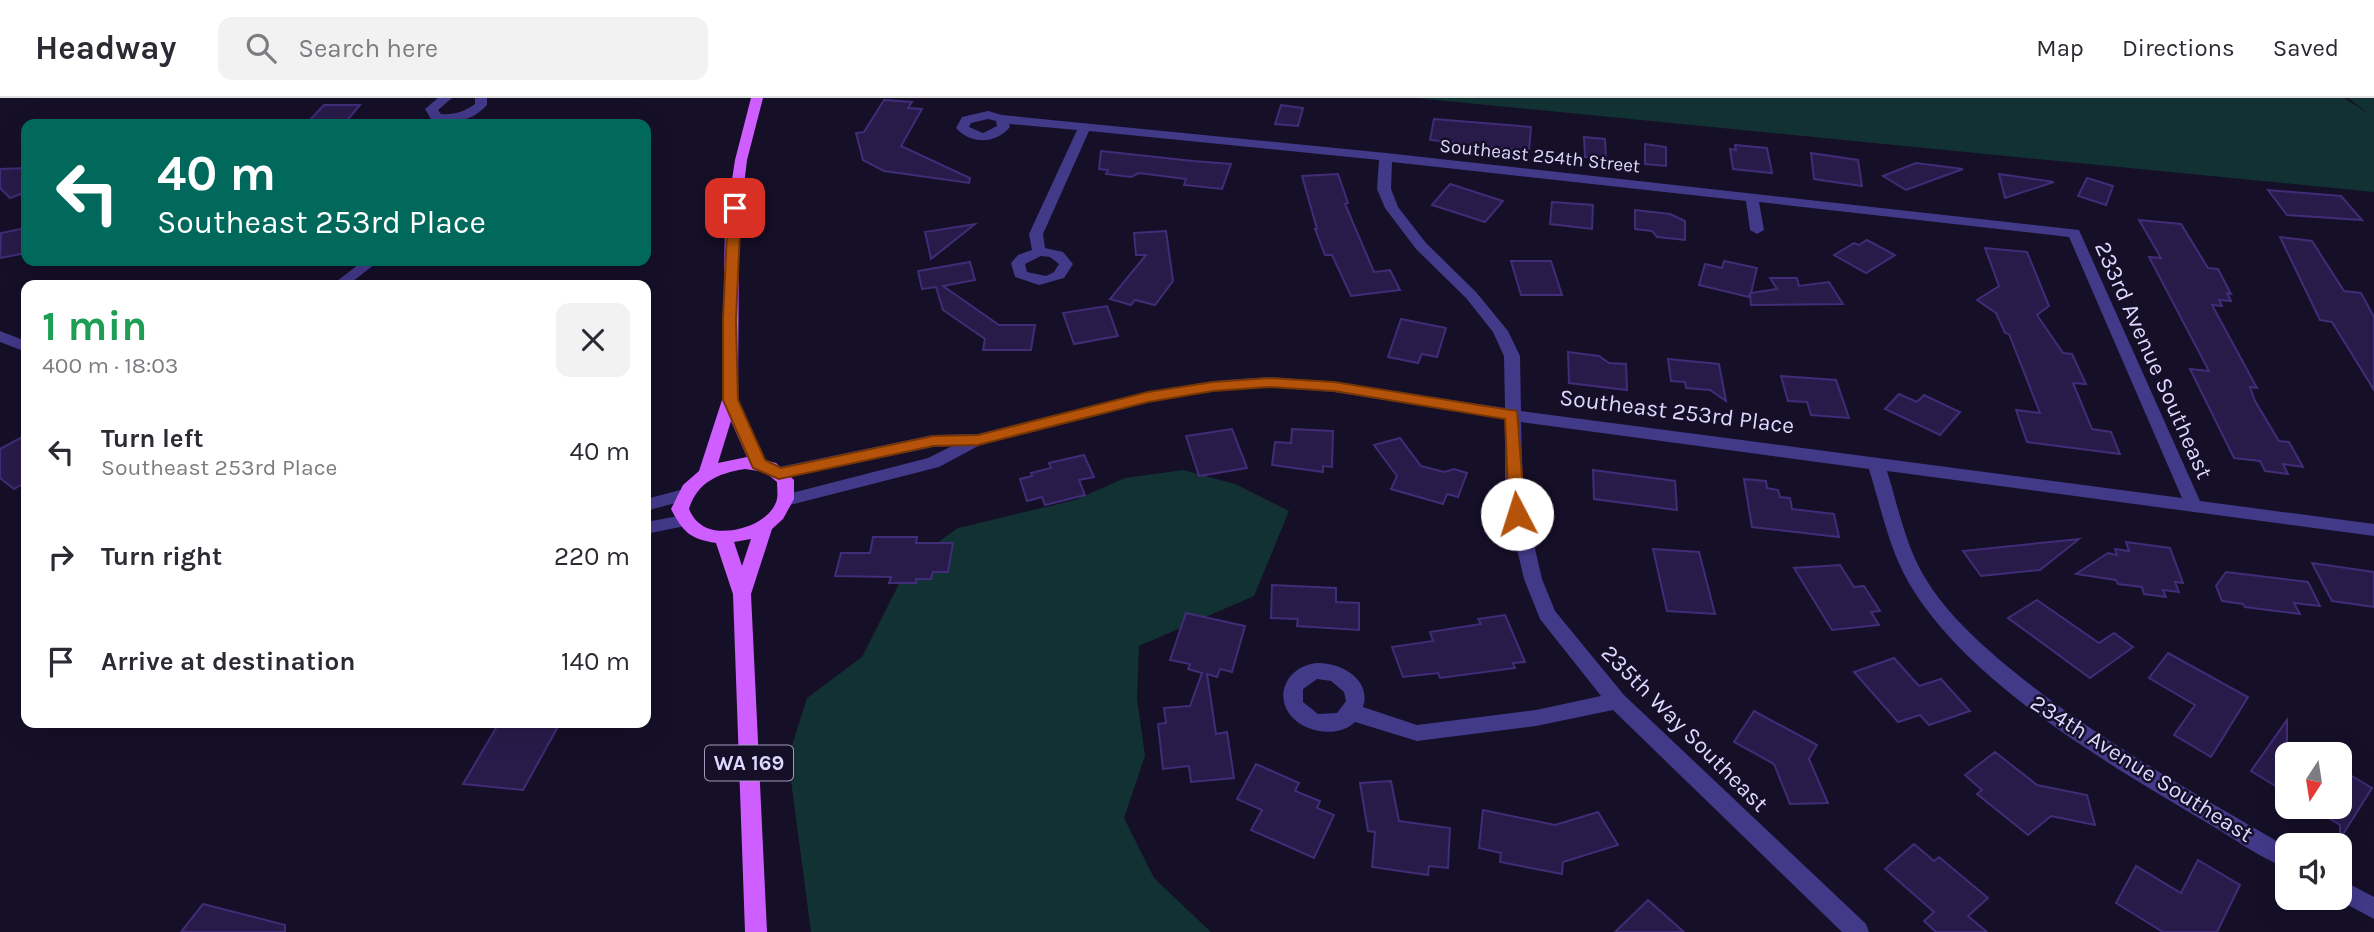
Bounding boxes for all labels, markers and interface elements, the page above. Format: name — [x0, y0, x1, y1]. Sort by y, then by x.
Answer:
search box — [218, 17, 708, 80]
text: Headway — [35, 29, 176, 67]
icon: search — [242, 29, 280, 67]
text: Search here — [298, 33, 438, 64]
text: Map — [2036, 34, 2084, 62]
text: Directions — [2122, 34, 2235, 62]
text: Saved — [2273, 34, 2339, 62]
street label: Southeast 254th Street — [1439, 135, 1641, 177]
text: 40 m — [157, 145, 276, 202]
icon: left — [42, 147, 133, 238]
pin — [705, 178, 765, 238]
icon: arrive — [716, 189, 754, 227]
text: Southeast 253rd Place — [157, 204, 486, 241]
street label: 233rd Avenue Southeast — [2089, 237, 2218, 483]
text: 1 min — [42, 301, 147, 351]
button: close — [556, 303, 630, 377]
text: 400 m · 18:03 — [42, 352, 178, 379]
street label: Southeast 253rd Place — [1558, 384, 1796, 439]
text: Turn left — [101, 423, 203, 454]
icon: left — [42, 433, 80, 471]
text: 40 m — [570, 436, 630, 467]
text: Southeast 253rd Place — [101, 454, 337, 481]
position arrow — [1480, 477, 1554, 551]
icon: right — [42, 538, 80, 576]
text: Turn right — [101, 541, 222, 572]
text: 220 m — [554, 541, 630, 572]
street label: 235th Way Southeast — [1596, 639, 1774, 818]
icon: arrive — [42, 643, 80, 681]
text: Arrive at destination — [101, 646, 355, 677]
text: 140 m — [561, 646, 630, 677]
street label: 234th Avenue Southeast — [2026, 689, 2258, 848]
north arrow — [2275, 742, 2352, 819]
map controls — [2275, 742, 2352, 910]
road number: WA 169 — [705, 746, 793, 780]
button: sound — [2275, 833, 2352, 910]

